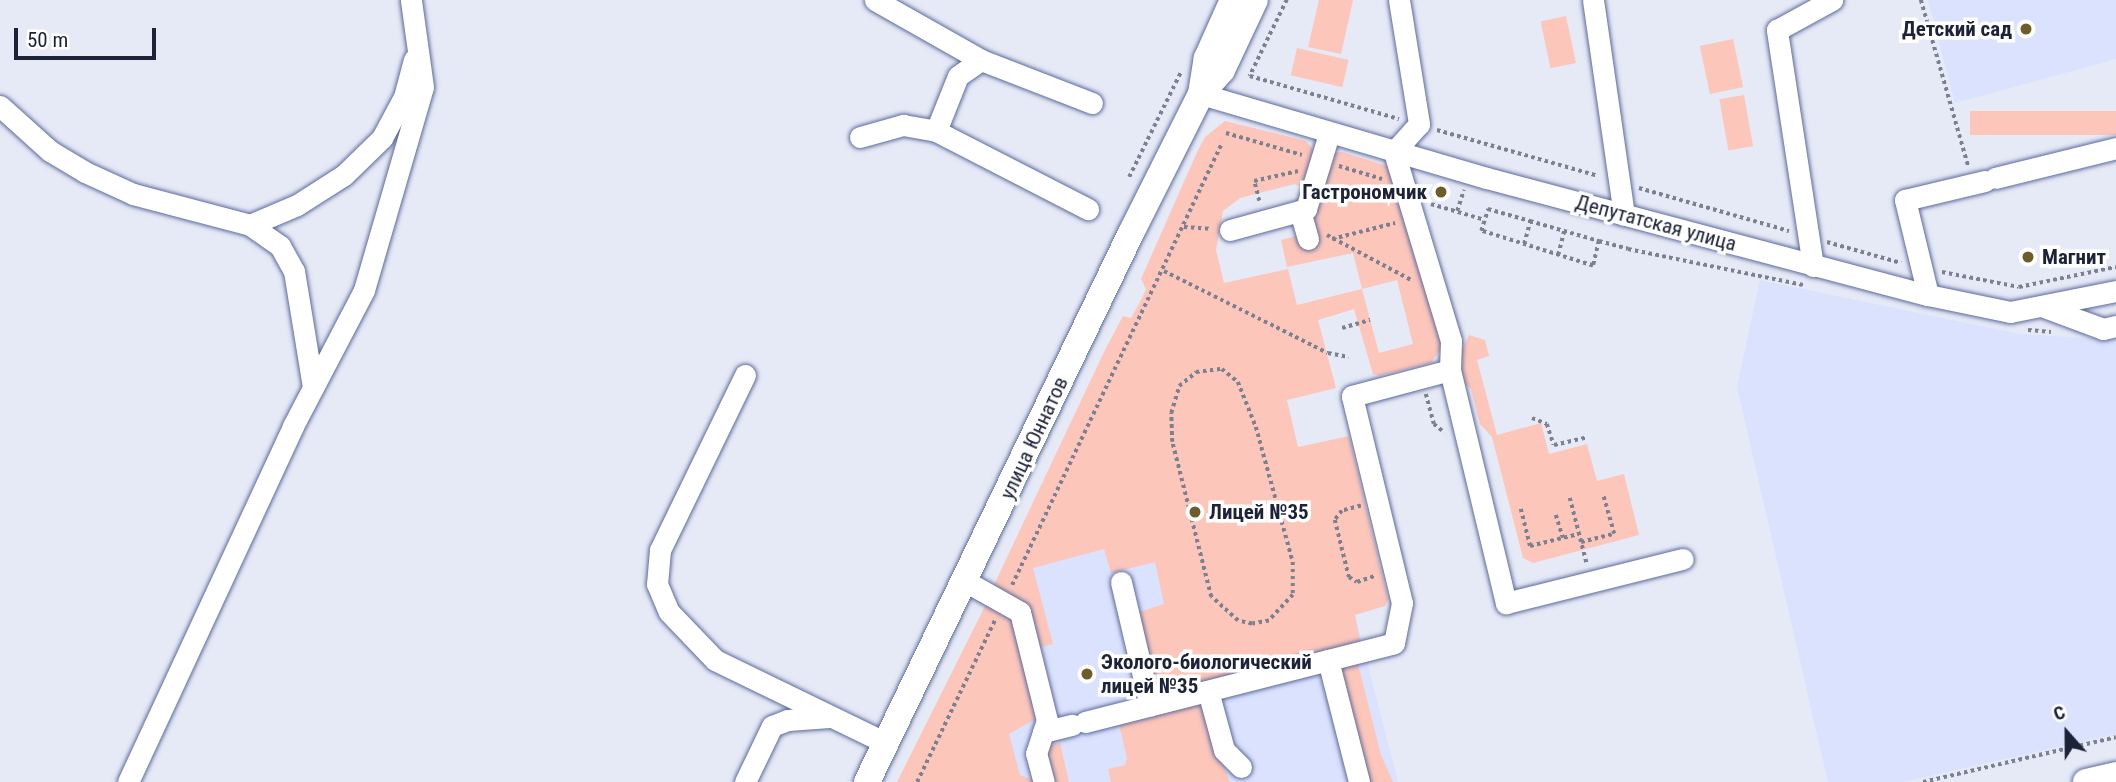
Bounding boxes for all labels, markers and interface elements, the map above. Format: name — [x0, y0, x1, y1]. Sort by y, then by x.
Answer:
scale bar — [18, 14, 159, 58]
place label: Детский сад — [1902, 16, 2012, 42]
marker: Детский сад — [2018, 21, 2034, 37]
text: 50 m — [27, 28, 68, 52]
place label: Гастрономчик — [1302, 179, 1427, 205]
marker: Гастрономчик — [1433, 184, 1449, 200]
street label: Депутатская улица — [1573, 189, 1739, 257]
place label: Магнит — [2042, 244, 2106, 270]
marker: Магнит — [2020, 249, 2036, 265]
street label: улица Юннатов — [995, 373, 1073, 503]
place label: Лицей №35 — [1209, 499, 1309, 525]
marker: Лицей №35 — [1187, 504, 1203, 520]
place label: Эколого-биологический лицей №35 — [1101, 649, 1312, 699]
marker: Эколого-биологический лицей №35 — [1079, 666, 1095, 682]
north arrow — [2032, 698, 2102, 768]
text: С — [2050, 700, 2068, 726]

